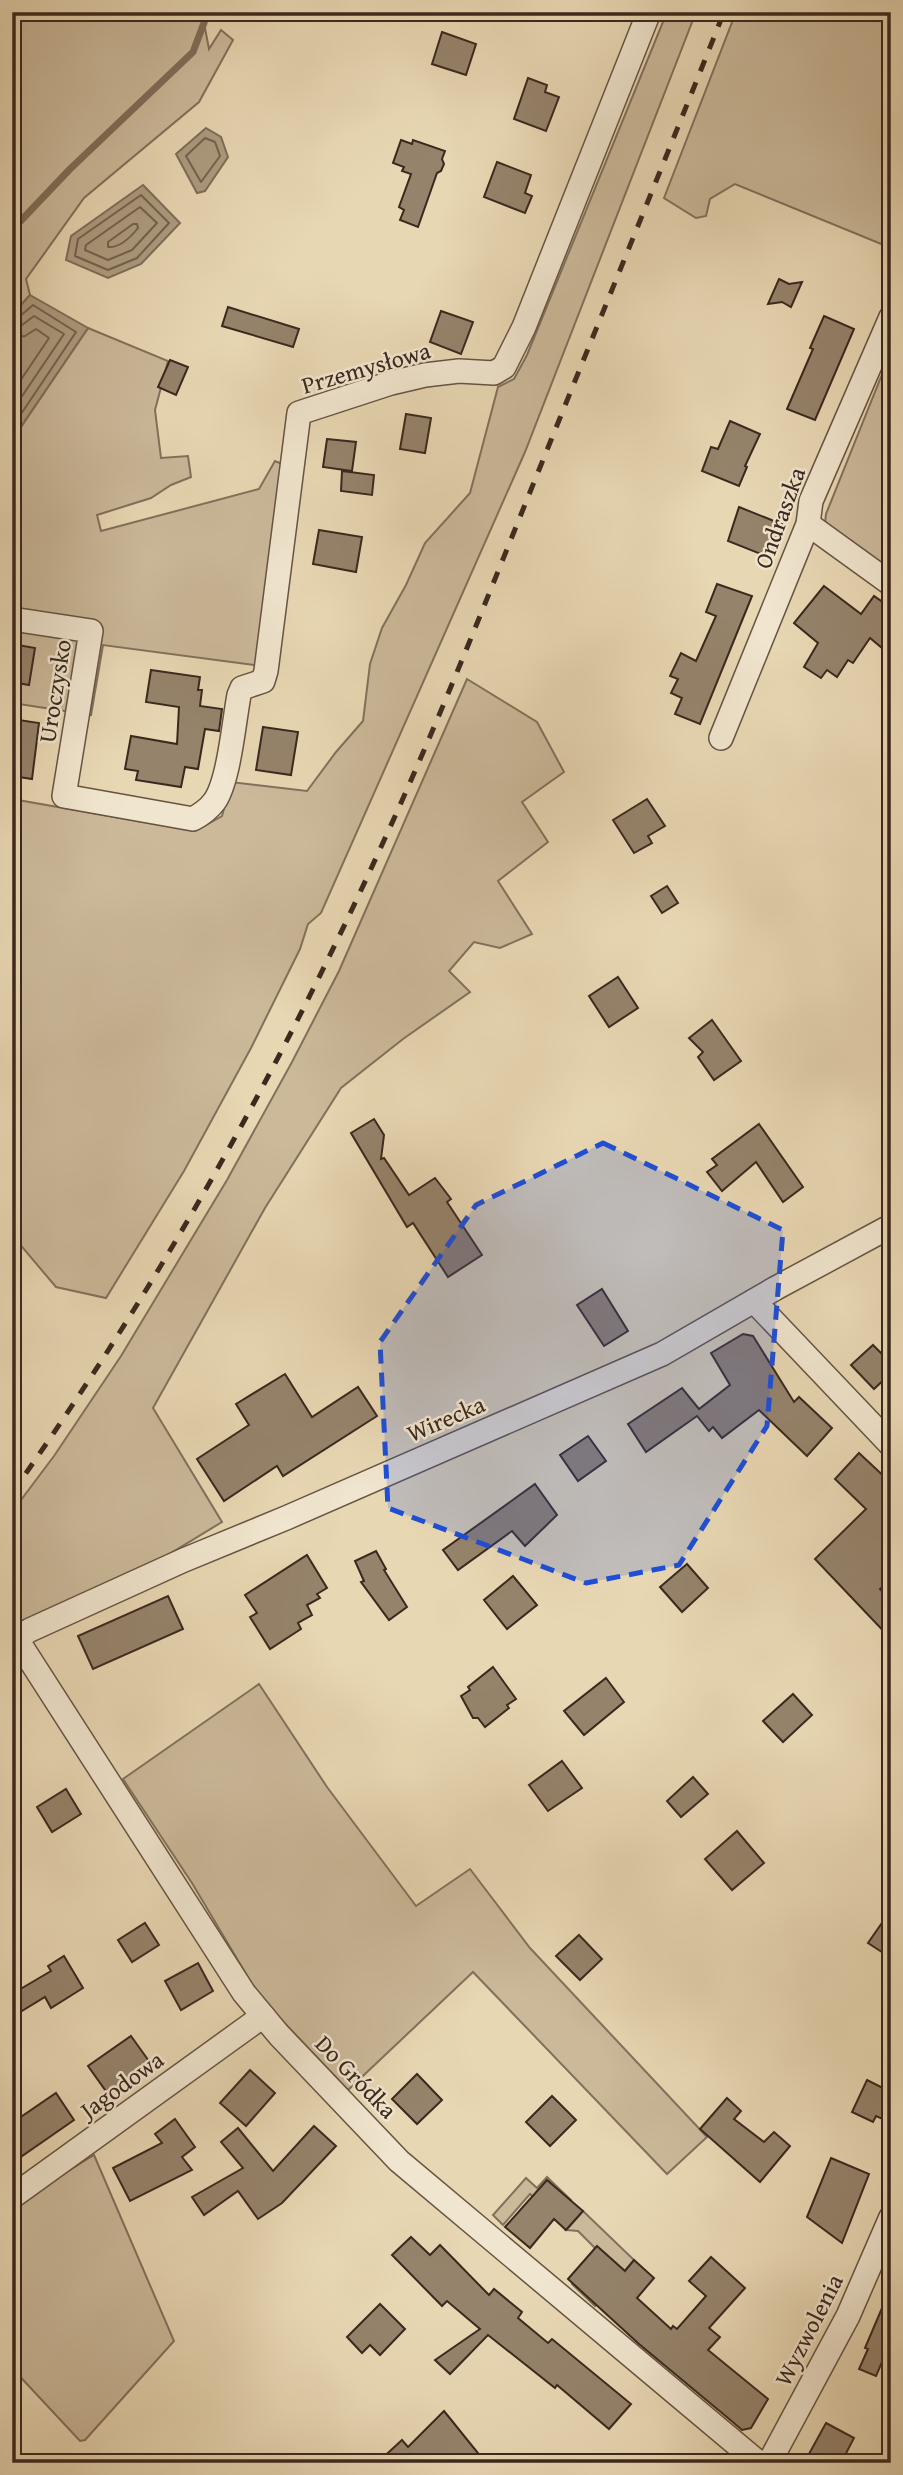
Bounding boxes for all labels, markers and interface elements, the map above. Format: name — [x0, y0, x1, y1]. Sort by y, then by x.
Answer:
street label: Przemysłowa — [297, 332, 435, 403]
street label: Ondraszka — [745, 462, 814, 573]
street label: Uroczysko — [29, 637, 80, 745]
street label: Wirecka — [401, 1386, 491, 1451]
street label: Do Gródka — [307, 2027, 406, 2127]
street label: Jagodowa — [70, 2042, 171, 2129]
street label: Wyzwolenia — [765, 2267, 852, 2392]

